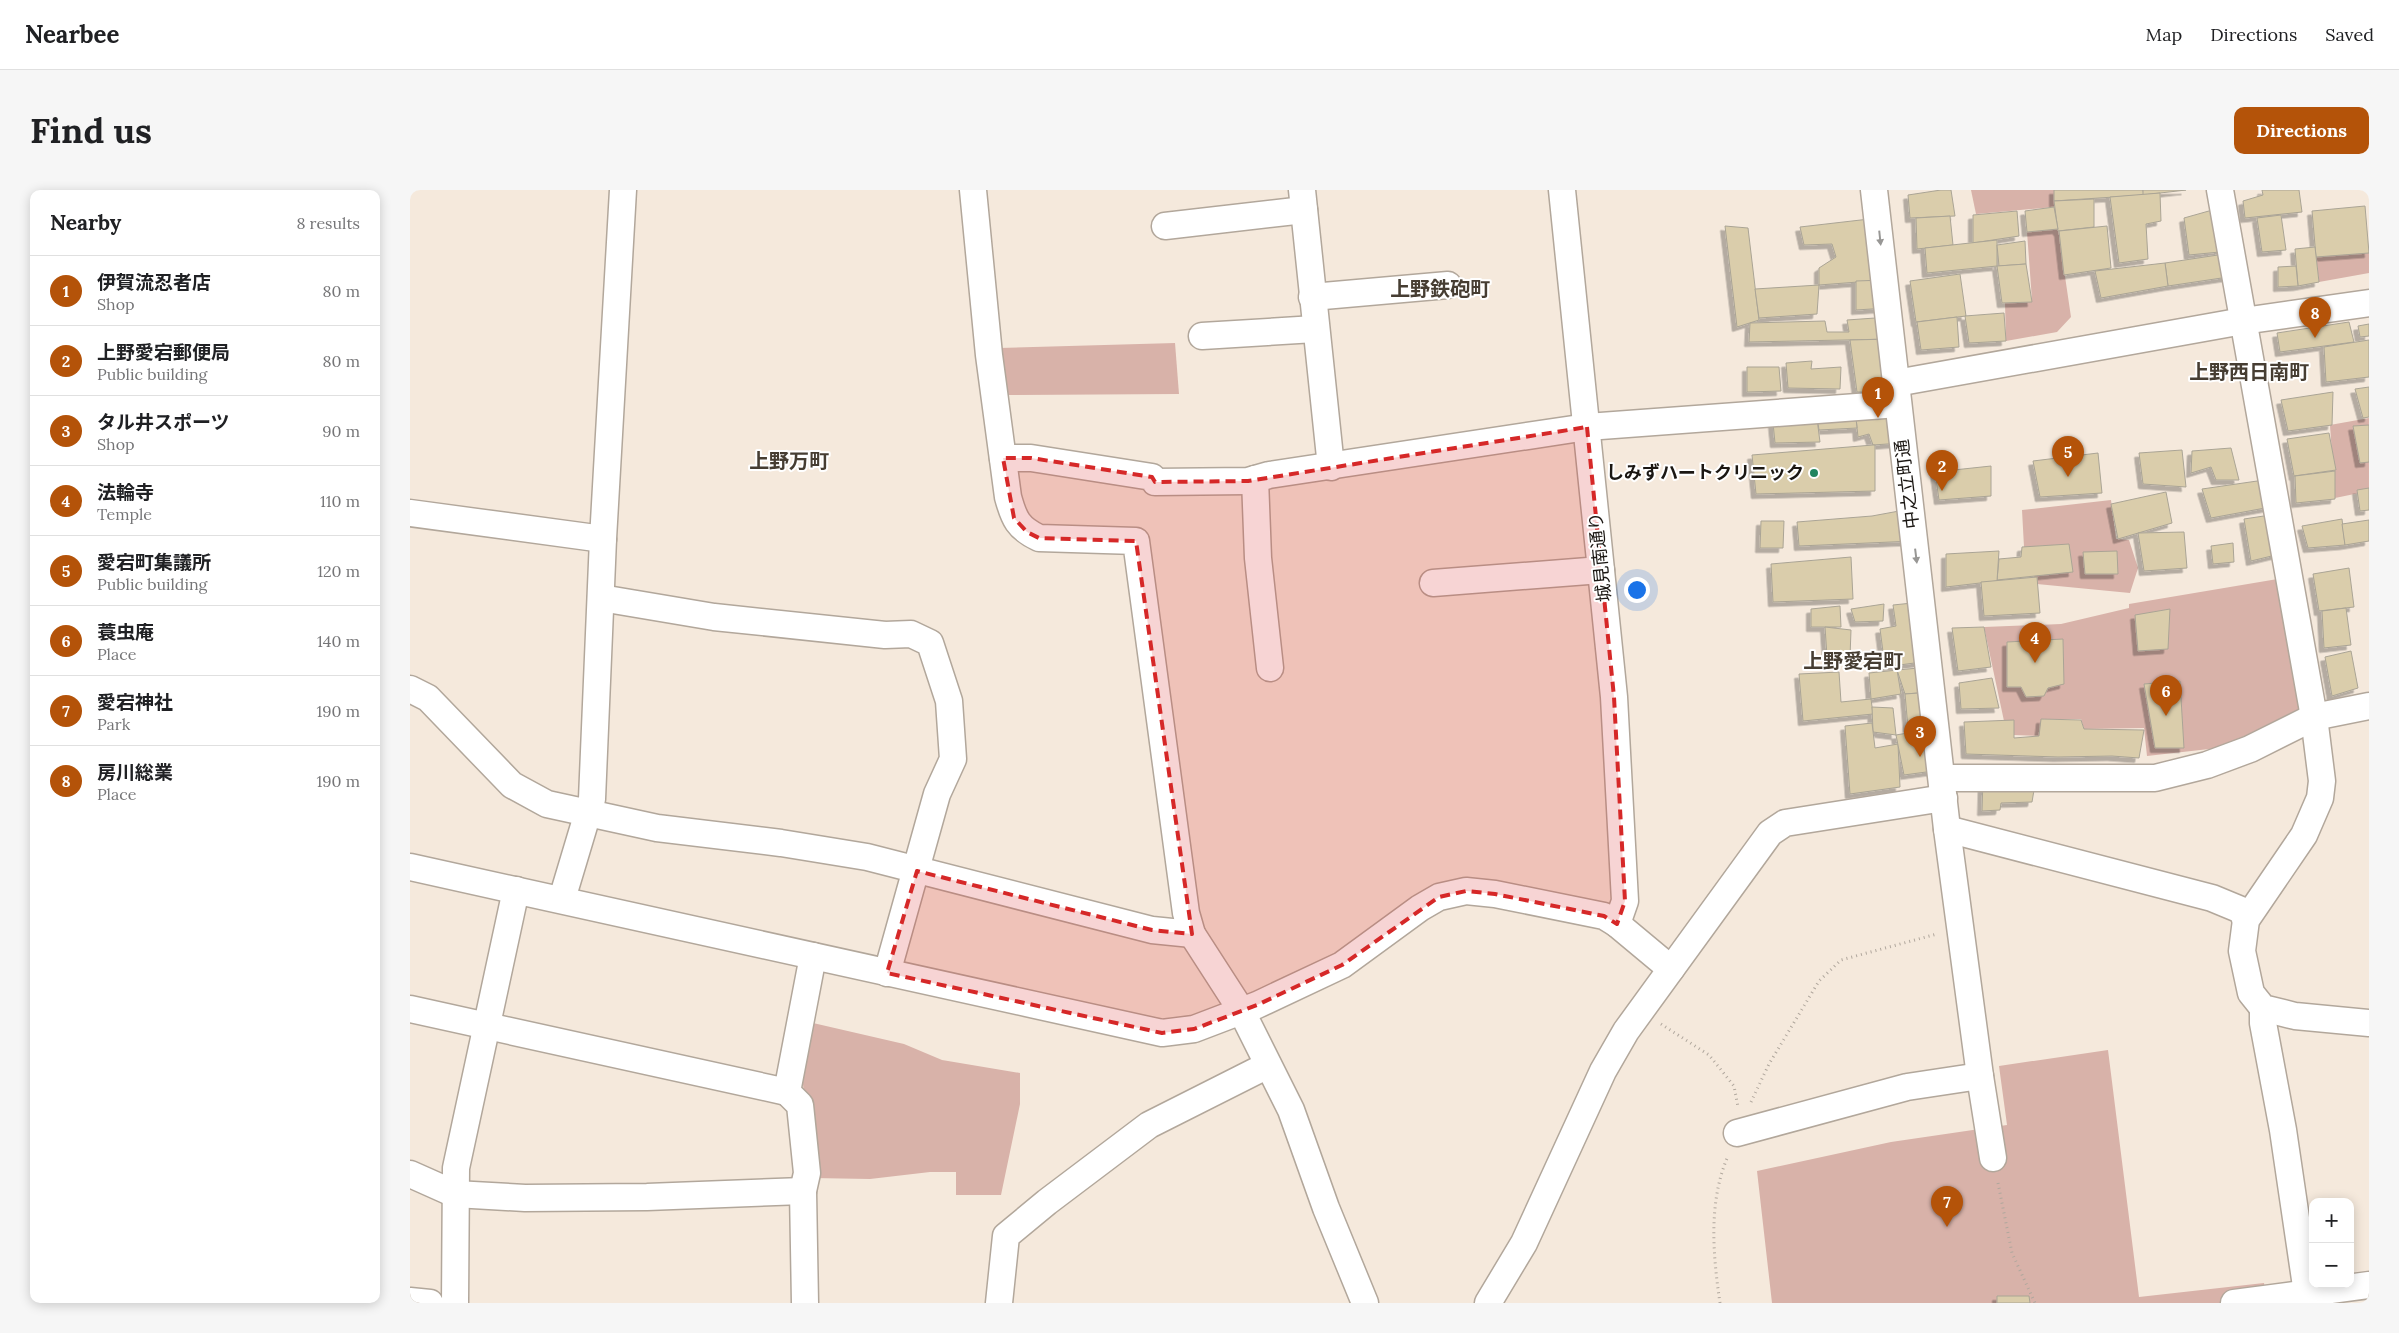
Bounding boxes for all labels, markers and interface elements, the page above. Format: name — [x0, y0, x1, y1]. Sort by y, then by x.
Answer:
text: Nearbee — [25, 19, 119, 50]
text: Map — [2146, 23, 2182, 46]
text: Directions — [2210, 23, 2297, 46]
text: Saved — [2325, 23, 2374, 46]
button: Directions — [2234, 107, 2369, 154]
text: Find us — [30, 108, 152, 153]
text: Nearby — [50, 209, 121, 236]
text: 8 results — [296, 213, 360, 233]
one-way arrow — [1876, 231, 1884, 247]
text: 伊賀流忍者店 — [97, 270, 211, 294]
district label: 上野鉄砲町 — [1390, 276, 1490, 301]
text: 1 — [63, 281, 69, 301]
text: 80 m — [323, 281, 360, 301]
text: Shop — [97, 294, 135, 314]
pin: 8 — [2299, 297, 2331, 338]
text: 上野愛宕郵便局 — [97, 340, 230, 364]
text: 2 — [62, 351, 70, 371]
text: 80 m — [323, 351, 360, 371]
district label: 上野西日南町 — [2189, 359, 2309, 384]
text: Public building — [97, 364, 207, 384]
pin: 1 — [1862, 377, 1894, 418]
text: タル井スポーツ — [97, 410, 230, 434]
text: 3 — [62, 421, 70, 441]
text: 90 m — [322, 421, 360, 441]
text: Shop — [97, 434, 135, 454]
pin: 5 — [2052, 436, 2084, 477]
street label: 中之立町通 — [1890, 438, 1923, 530]
district label: 上野万町 — [749, 448, 829, 473]
pin: 2 — [1926, 450, 1958, 491]
place label: しみずハートクリニック — [1606, 461, 1804, 484]
marker: しみずハートクリニック — [1808, 467, 1820, 479]
text: 法輪寺 — [97, 480, 154, 504]
text: 4 — [62, 491, 70, 511]
text: 110 m — [320, 491, 360, 511]
text: Temple — [97, 504, 152, 524]
street label: 城見南通り — [1583, 511, 1616, 603]
one-way arrow — [1912, 549, 1920, 565]
text: 愛宕町集議所 — [97, 550, 211, 574]
text: 5 — [62, 561, 70, 581]
text: 120 m — [317, 561, 360, 581]
text: Public building — [97, 574, 207, 594]
your location — [1624, 577, 1650, 603]
text: 蓑虫庵 — [97, 620, 154, 644]
pin: 4 — [2019, 622, 2051, 663]
text: 6 — [61, 631, 71, 651]
text: 140 m — [317, 631, 360, 651]
text: Place — [97, 644, 136, 664]
district label: 上野愛宕町 — [1803, 648, 1903, 673]
pin: 6 — [2150, 675, 2182, 716]
text: 愛宕神社 — [97, 690, 173, 714]
text: 7 — [62, 701, 70, 721]
text: 190 m — [316, 701, 360, 721]
text: Park — [97, 714, 130, 734]
pin: 3 — [1904, 716, 1936, 757]
text: 房川総業 — [97, 760, 173, 784]
text: 8 — [61, 771, 71, 791]
text: 190 m — [316, 771, 360, 791]
text: Place — [97, 784, 136, 804]
pin: 7 — [1931, 1186, 1963, 1227]
map controls — [2309, 1198, 2354, 1288]
button: + — [2309, 1198, 2354, 1243]
button: − — [2309, 1243, 2354, 1288]

